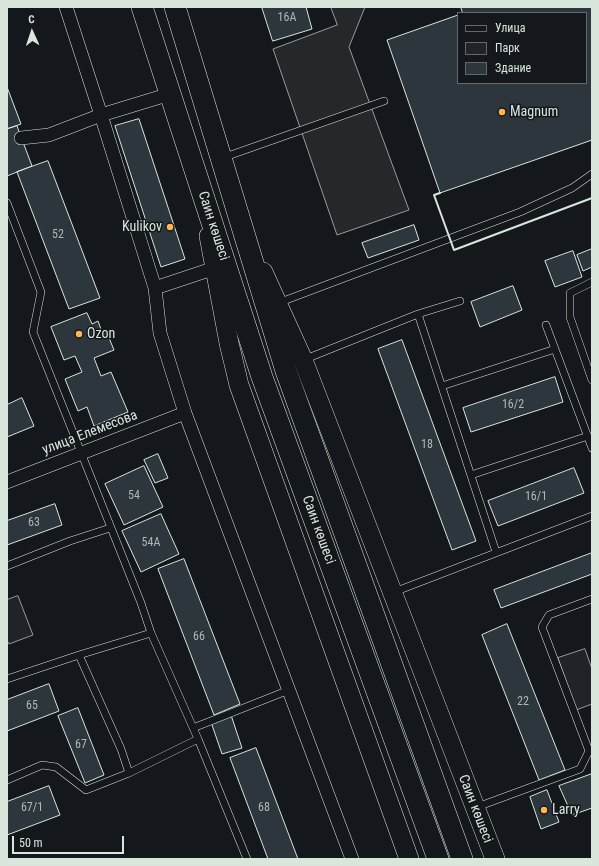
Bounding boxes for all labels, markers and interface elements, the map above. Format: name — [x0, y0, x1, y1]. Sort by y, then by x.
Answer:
house number: 16А — [278, 11, 296, 25]
north arrow — [12, 12, 52, 52]
legend — [457, 12, 587, 84]
text: С — [28, 13, 35, 26]
text: Улица — [495, 21, 525, 35]
text: Парк — [495, 41, 520, 55]
text: Здание — [495, 61, 531, 75]
place label: Magnum — [510, 104, 558, 120]
marker: Magnum — [497, 107, 507, 117]
street label: Саин көшесі — [194, 189, 232, 263]
place label: Kulikov — [122, 219, 162, 235]
marker: Kulikov — [165, 222, 175, 232]
house number: 52 — [52, 228, 64, 242]
place label: Ozon — [87, 326, 115, 342]
marker: Ozon — [74, 329, 84, 339]
house number: 16/2 — [502, 398, 524, 412]
street label: улица Елемесова — [40, 407, 140, 459]
house number: 18 — [421, 438, 433, 452]
house number: 54 — [128, 489, 140, 503]
house number: 16/1 — [525, 490, 547, 504]
street label: Саин көшесі — [298, 493, 338, 567]
house number: 63 — [28, 516, 40, 530]
house number: 54А — [142, 536, 160, 550]
house number: 66 — [193, 630, 205, 644]
house number: 22 — [517, 695, 529, 709]
house number: 65 — [26, 699, 38, 713]
house number: 67 — [75, 738, 87, 752]
street label: Саин көшесі — [454, 772, 496, 846]
house number: 67/1 — [21, 801, 43, 815]
house number: 68 — [258, 801, 270, 815]
place label: Larry — [552, 802, 580, 818]
marker: Larry — [539, 805, 549, 815]
scale bar — [14, 828, 126, 854]
text: 50 m — [19, 836, 43, 850]

